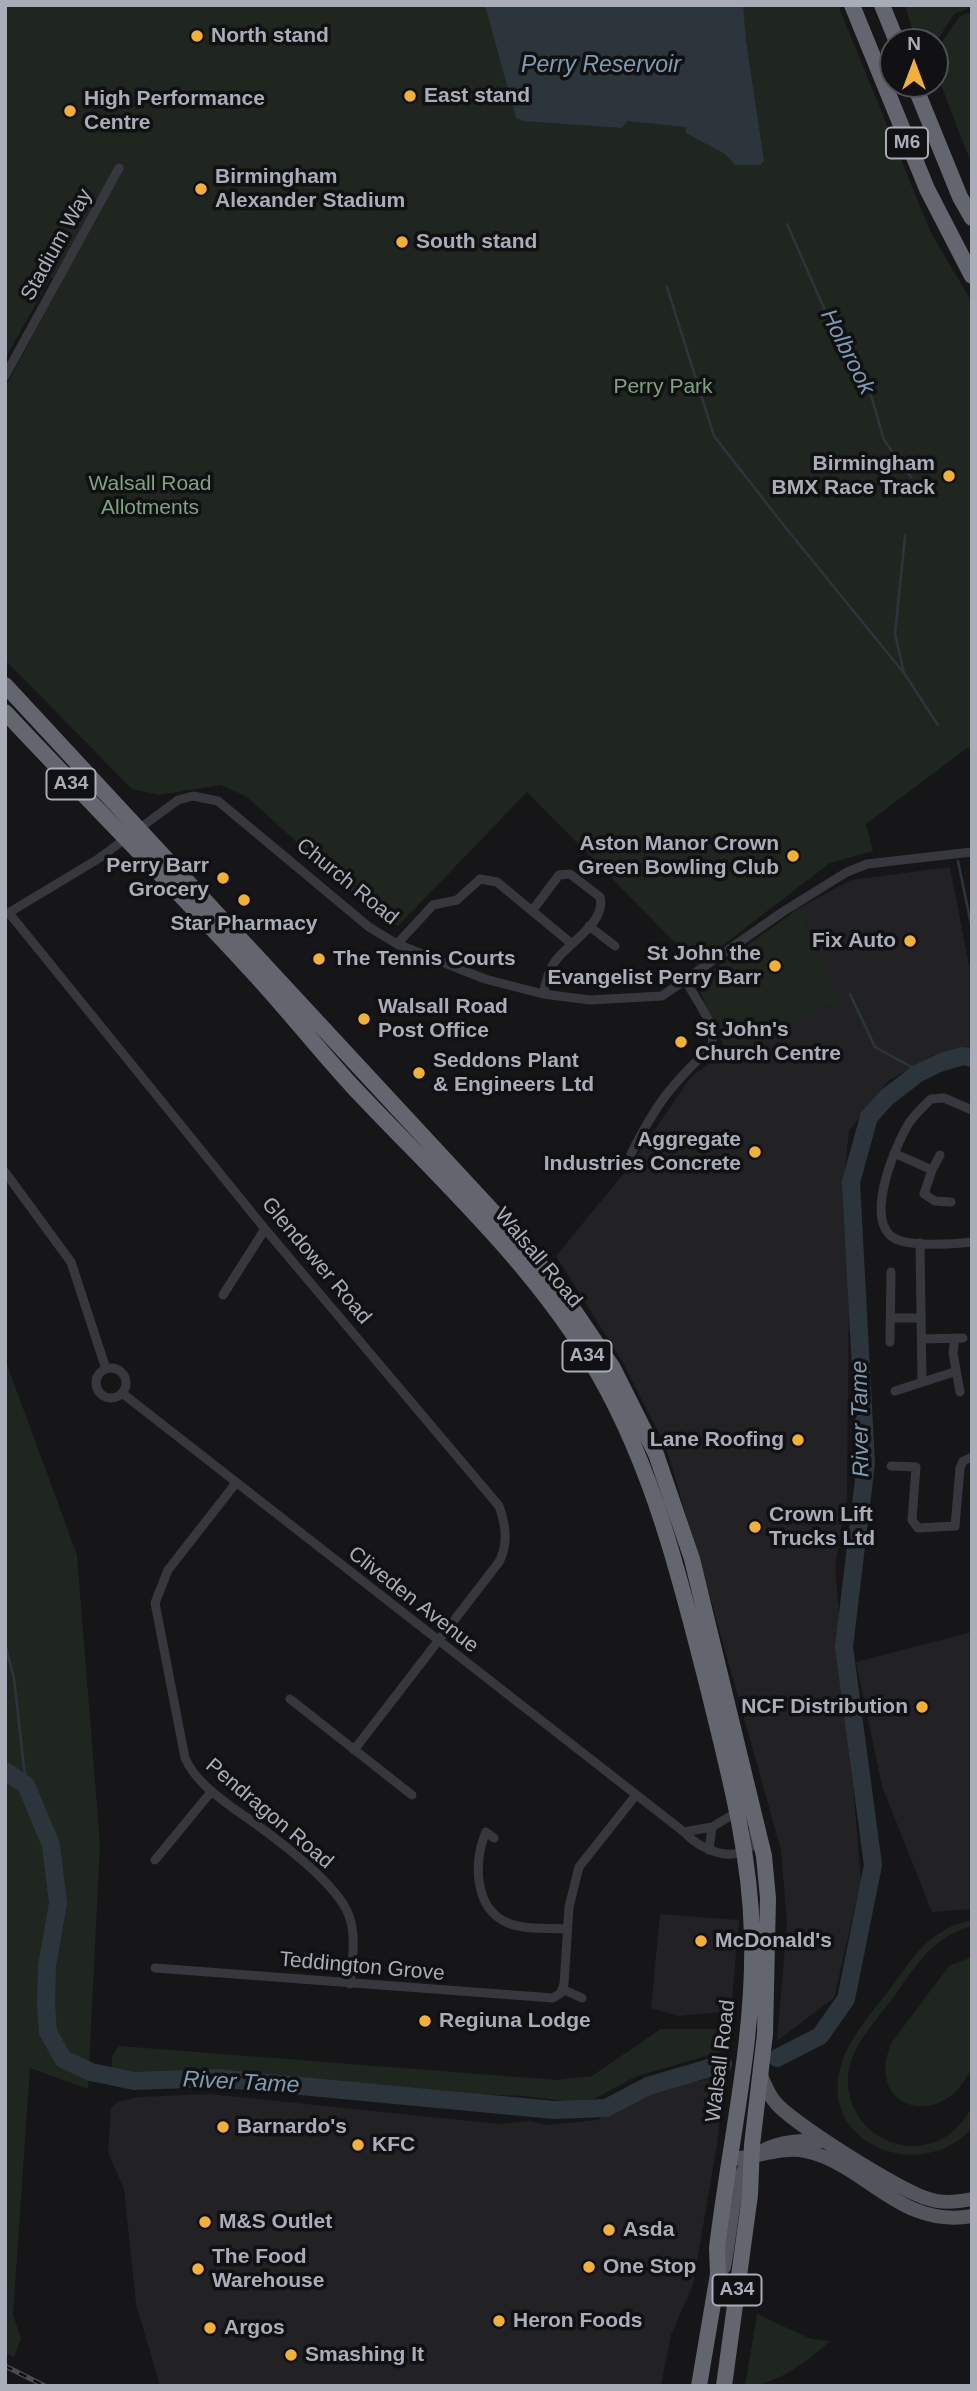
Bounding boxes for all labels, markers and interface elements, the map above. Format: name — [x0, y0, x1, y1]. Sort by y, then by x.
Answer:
place label: North stand — [211, 23, 329, 49]
marker: North stand — [189, 28, 205, 44]
north arrow — [879, 28, 949, 98]
text: N — [907, 33, 921, 54]
water label: Perry Reservoir — [521, 52, 681, 80]
place label: East stand — [424, 83, 530, 109]
place label: High Performance Centre — [84, 86, 265, 136]
marker: East stand — [402, 88, 418, 104]
marker: High Performance Centre — [62, 103, 78, 119]
road number: M6 — [886, 127, 928, 158]
place label: Birmingham Alexander Stadium — [215, 164, 405, 214]
marker: Birmingham Alexander Stadium — [193, 181, 209, 197]
street label: Stadium Way — [16, 185, 98, 305]
place label: South stand — [416, 229, 537, 255]
marker: South stand — [394, 234, 410, 250]
water label: Holbrook — [814, 305, 880, 399]
park label: Perry Park — [613, 374, 713, 400]
place label: Birmingham BMX Race Track — [772, 451, 935, 501]
marker: Birmingham BMX Race Track — [941, 468, 957, 484]
park label: Walsall Road Allotments — [89, 471, 211, 521]
road number: A34 — [46, 768, 96, 800]
place label: Aston Manor Crown Green Bowling Club — [578, 831, 779, 881]
street label: Church Road — [291, 833, 403, 931]
marker: Aston Manor Crown Green Bowling Club — [785, 848, 801, 864]
place label: Perry Barr Grocery — [106, 853, 209, 903]
marker: Perry Barr Grocery — [215, 870, 231, 886]
marker: Star Pharmacy — [236, 892, 252, 908]
place label: Star Pharmacy — [170, 911, 318, 937]
place label: Fix Auto — [812, 928, 896, 954]
marker: Fix Auto — [902, 933, 918, 949]
place label: St John the Evangelist Perry Barr — [547, 941, 761, 991]
place label: The Tennis Courts — [333, 946, 516, 972]
marker: The Tennis Courts — [311, 951, 327, 967]
marker: St John the Evangelist Perry Barr — [767, 958, 783, 974]
place label: Walsall Road Post Office — [378, 994, 508, 1044]
marker: Walsall Road Post Office — [356, 1011, 372, 1027]
place label: St John's Church Centre — [695, 1017, 841, 1067]
marker: St John's Church Centre — [673, 1034, 689, 1050]
place label: Seddons Plant & Engineers Ltd — [433, 1048, 594, 1098]
marker: Seddons Plant & Engineers Ltd — [411, 1065, 427, 1081]
place label: Aggregate Industries Concrete — [544, 1127, 741, 1177]
marker: Aggregate Industries Concrete — [747, 1144, 763, 1160]
street label: Glendower Road — [256, 1193, 376, 1329]
street label: Walsall Road — [489, 1203, 587, 1313]
road number: A34 — [562, 1340, 612, 1372]
water label: River Tame — [846, 1360, 876, 1478]
place label: Lane Roofing — [650, 1427, 784, 1453]
marker: Lane Roofing — [790, 1432, 806, 1448]
place label: Crown Lift Trucks Ltd — [769, 1502, 875, 1552]
marker: Crown Lift Trucks Ltd — [747, 1519, 763, 1535]
street label: Cliveden Avenue — [343, 1541, 483, 1659]
place label: NCF Distribution — [741, 1694, 908, 1720]
marker: NCF Distribution — [914, 1699, 930, 1715]
street label: Pendragon Road — [200, 1753, 338, 1875]
place label: McDonald's — [715, 1928, 832, 1954]
marker: McDonald's — [693, 1933, 709, 1949]
street label: Teddington Grove — [278, 1947, 446, 1987]
street label: Walsall Road — [701, 1998, 741, 2124]
place label: Regiuna Lodge — [439, 2008, 591, 2034]
marker: Regiuna Lodge — [417, 2013, 433, 2029]
water label: River Tame — [182, 2066, 300, 2100]
place label: Barnardo's — [237, 2114, 347, 2140]
marker: Barnardo's — [215, 2119, 231, 2135]
place label: KFC — [372, 2132, 415, 2158]
marker: KFC — [350, 2137, 366, 2153]
place label: M&S Outlet — [219, 2209, 332, 2235]
marker: M&S Outlet — [197, 2214, 213, 2230]
place label: Asda — [623, 2217, 674, 2243]
marker: Asda — [601, 2222, 617, 2238]
place label: The Food Warehouse — [212, 2244, 324, 2294]
place label: One Stop — [603, 2254, 696, 2280]
marker: One Stop — [581, 2259, 597, 2275]
marker: The Food Warehouse — [190, 2261, 206, 2277]
road number: A34 — [712, 2274, 762, 2306]
place label: Heron Foods — [513, 2308, 642, 2334]
marker: Heron Foods — [491, 2313, 507, 2329]
place label: Argos — [224, 2315, 285, 2341]
marker: Argos — [202, 2320, 218, 2336]
place label: Smashing It — [305, 2342, 424, 2368]
marker: Smashing It — [283, 2347, 299, 2363]

